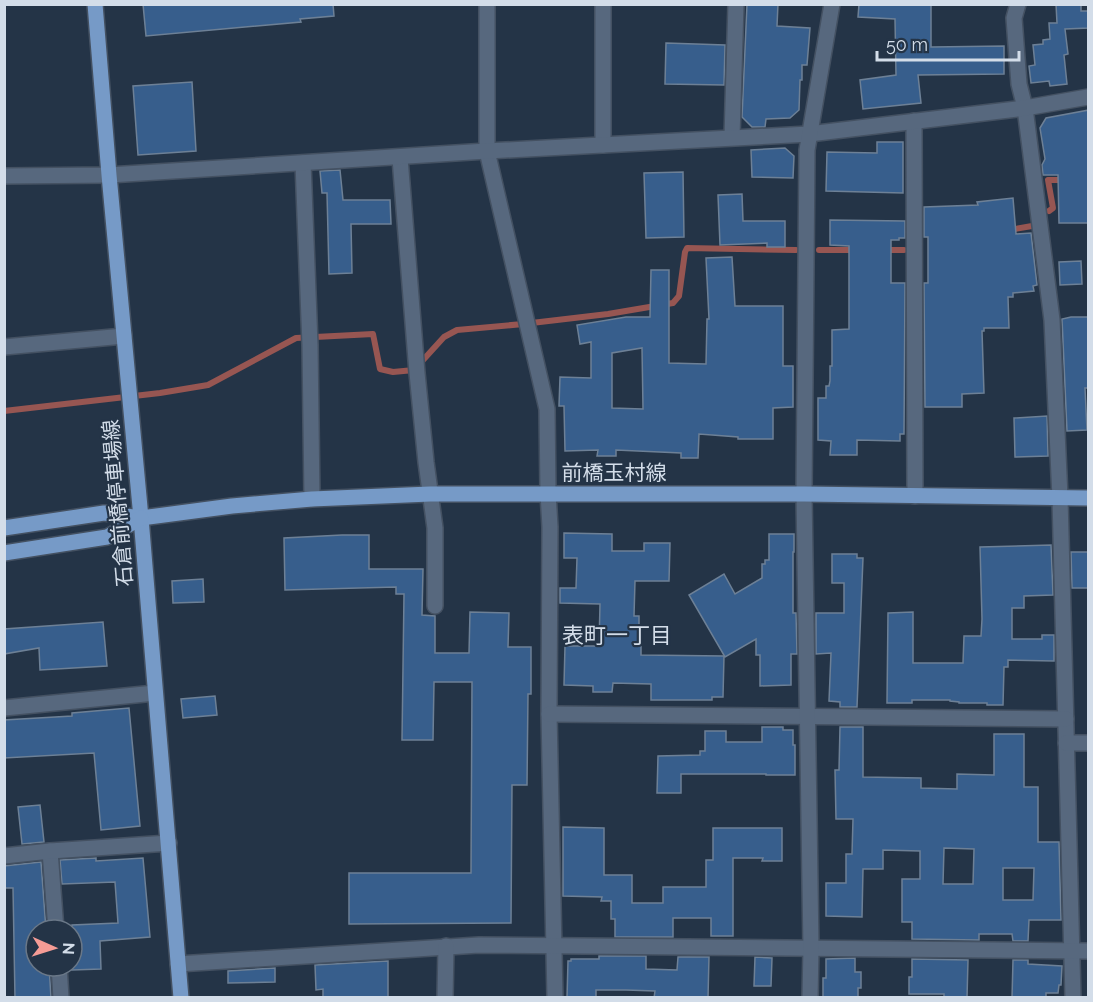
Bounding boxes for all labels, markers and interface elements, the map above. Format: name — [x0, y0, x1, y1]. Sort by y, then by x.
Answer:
scale bar — [877, 24, 1020, 62]
text: 50 m — [886, 34, 928, 55]
street label: 石倉前橋停車場線 — [98, 418, 137, 588]
street label: 前橋玉村線 — [562, 460, 667, 485]
district label: 表町一丁目 — [562, 622, 672, 648]
north arrow — [24, 918, 84, 978]
text: N — [59, 942, 78, 955]

